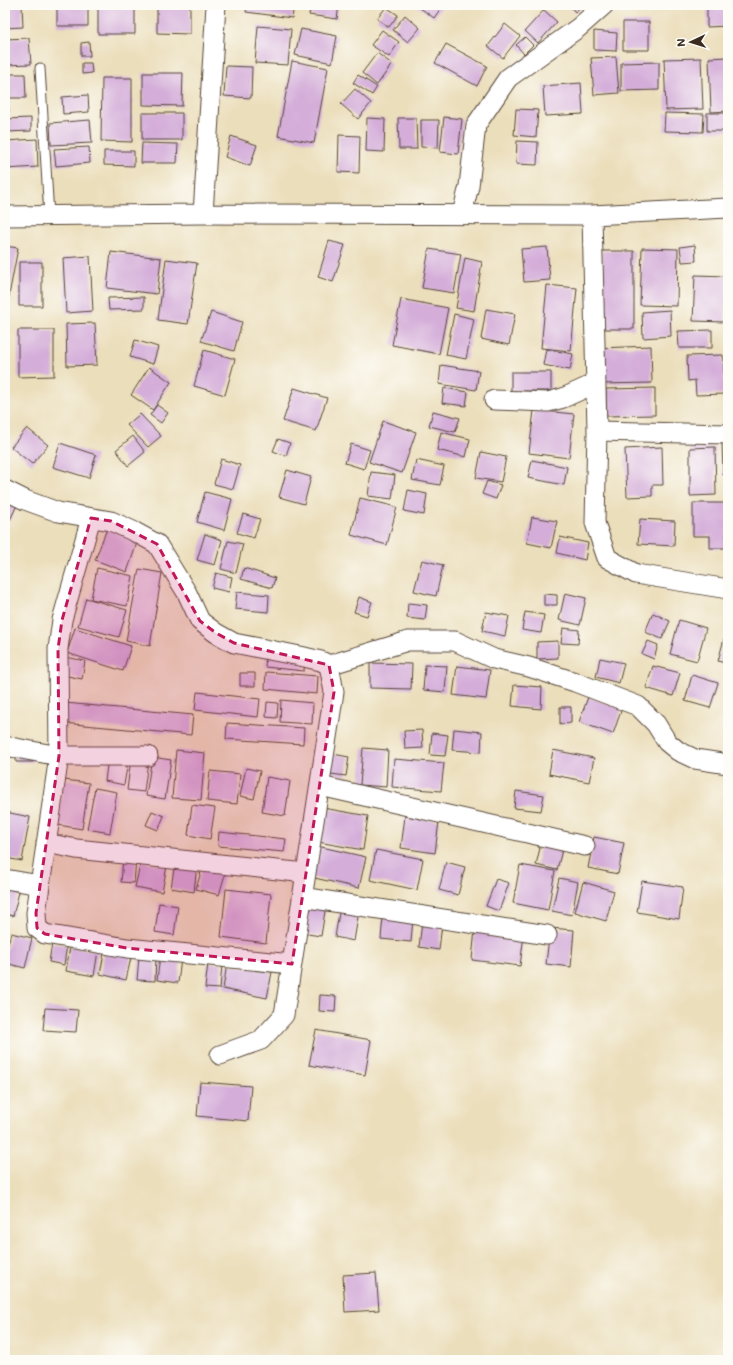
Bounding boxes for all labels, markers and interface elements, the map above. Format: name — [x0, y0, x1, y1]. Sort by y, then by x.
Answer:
north arrow — [671, 22, 711, 62]
text: N — [673, 38, 688, 47]

